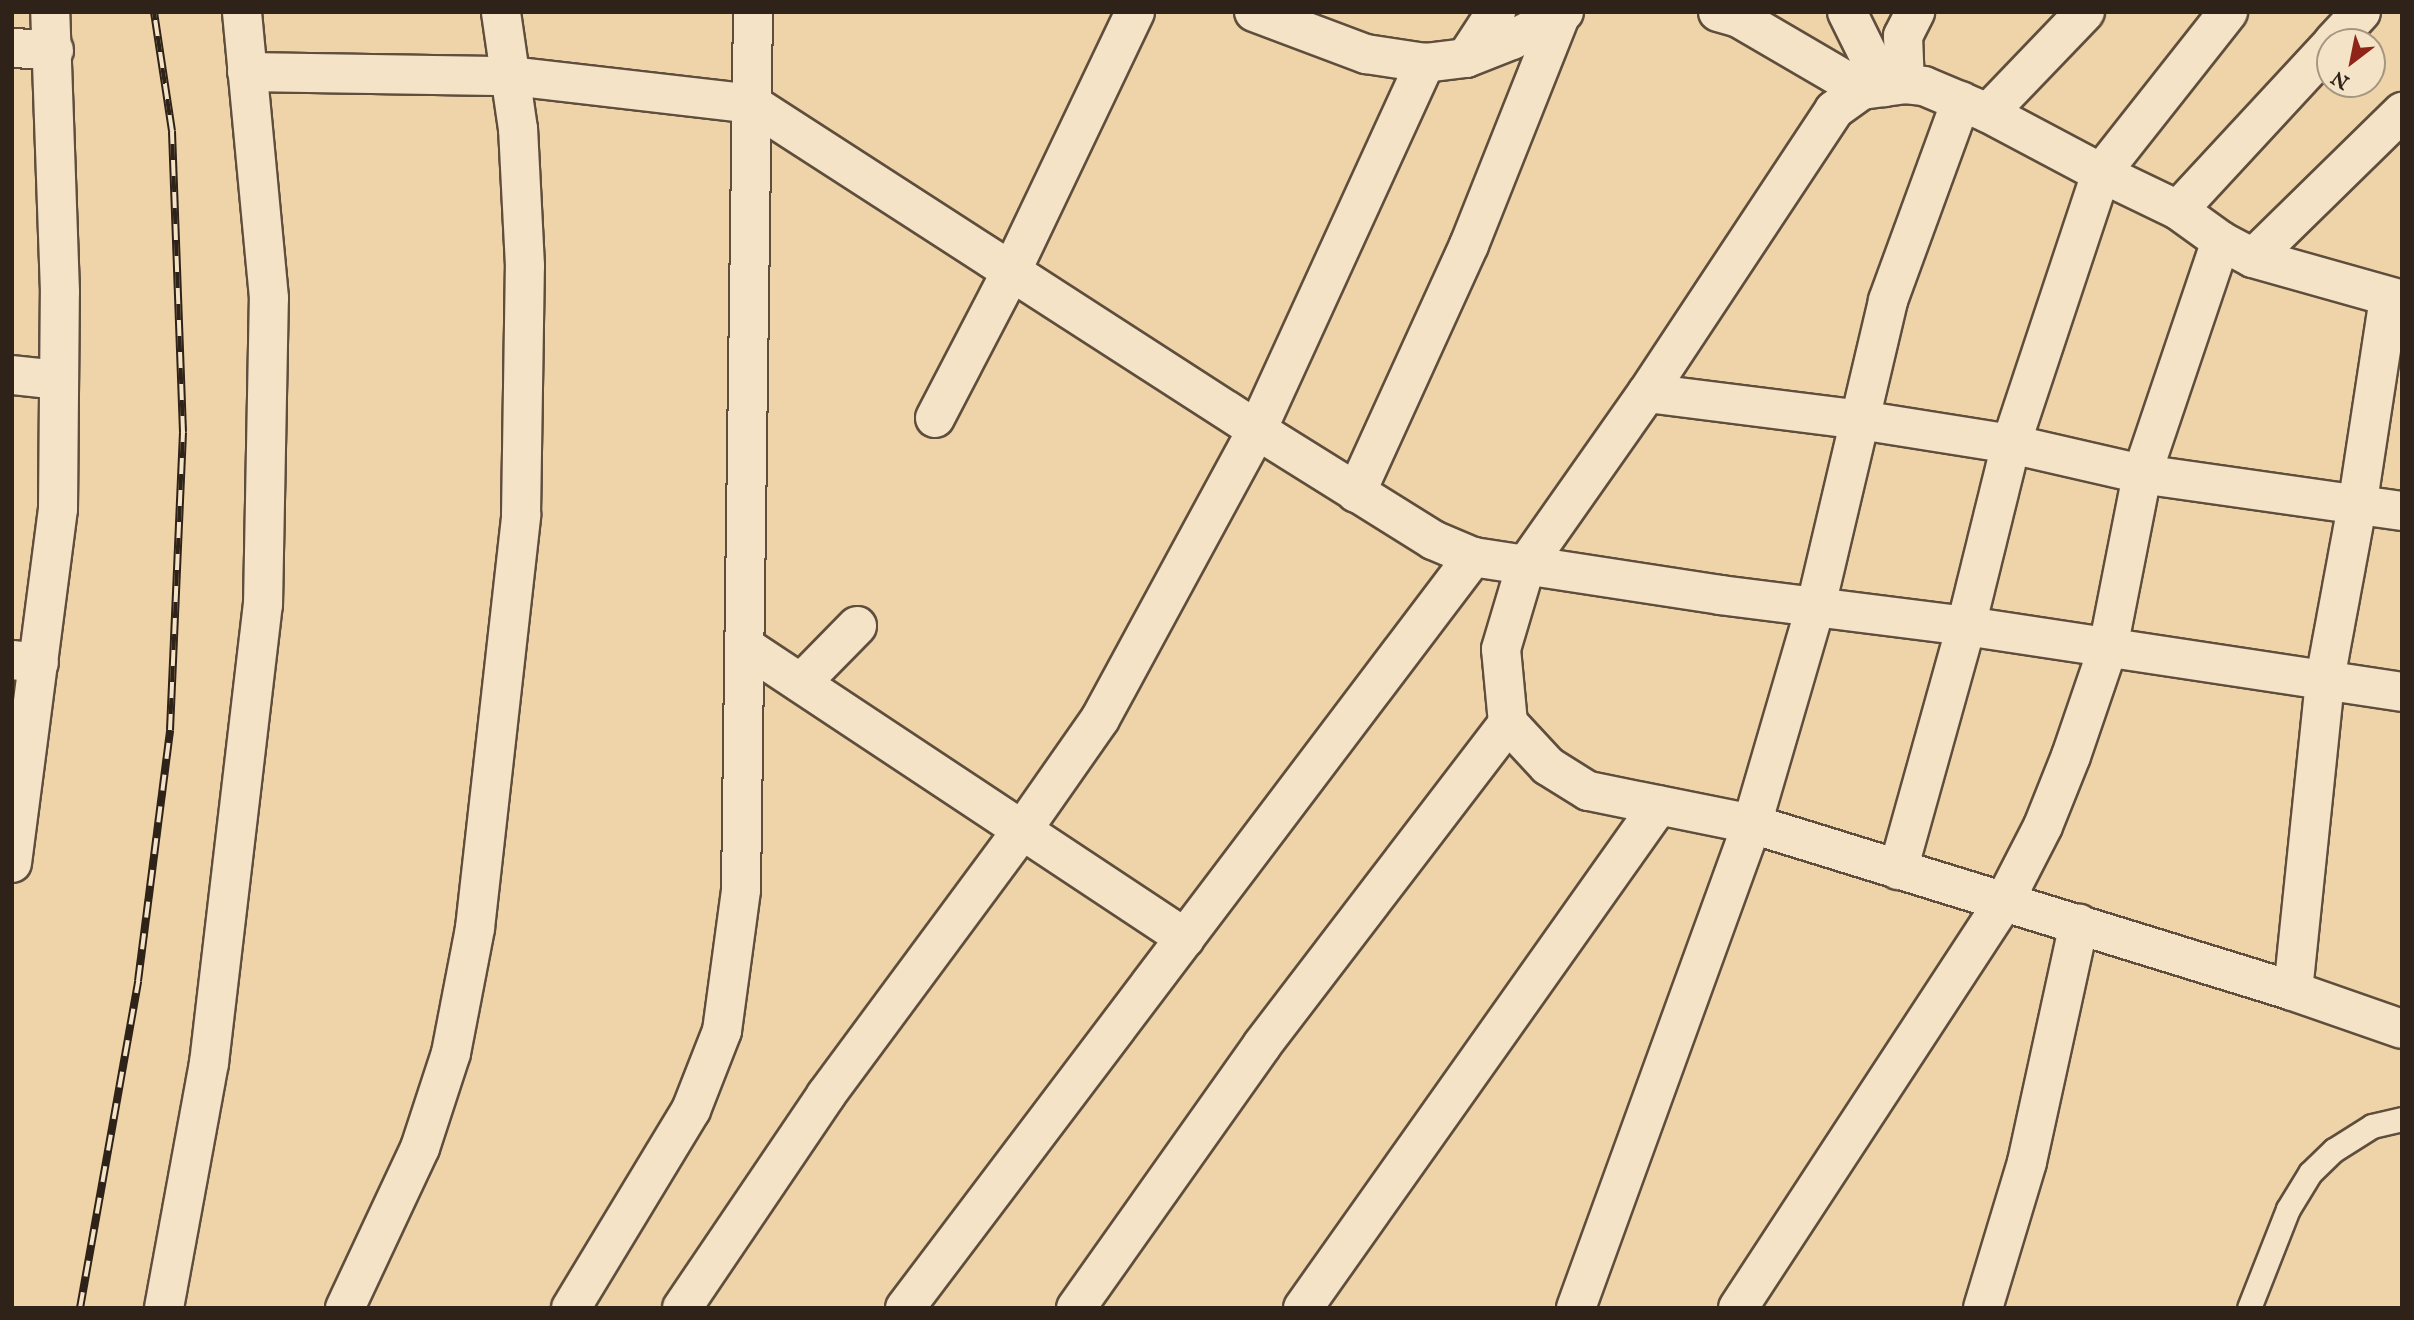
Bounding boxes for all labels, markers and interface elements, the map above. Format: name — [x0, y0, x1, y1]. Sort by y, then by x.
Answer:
north arrow — [2316, 28, 2386, 98]
text: N — [2328, 65, 2354, 94]

